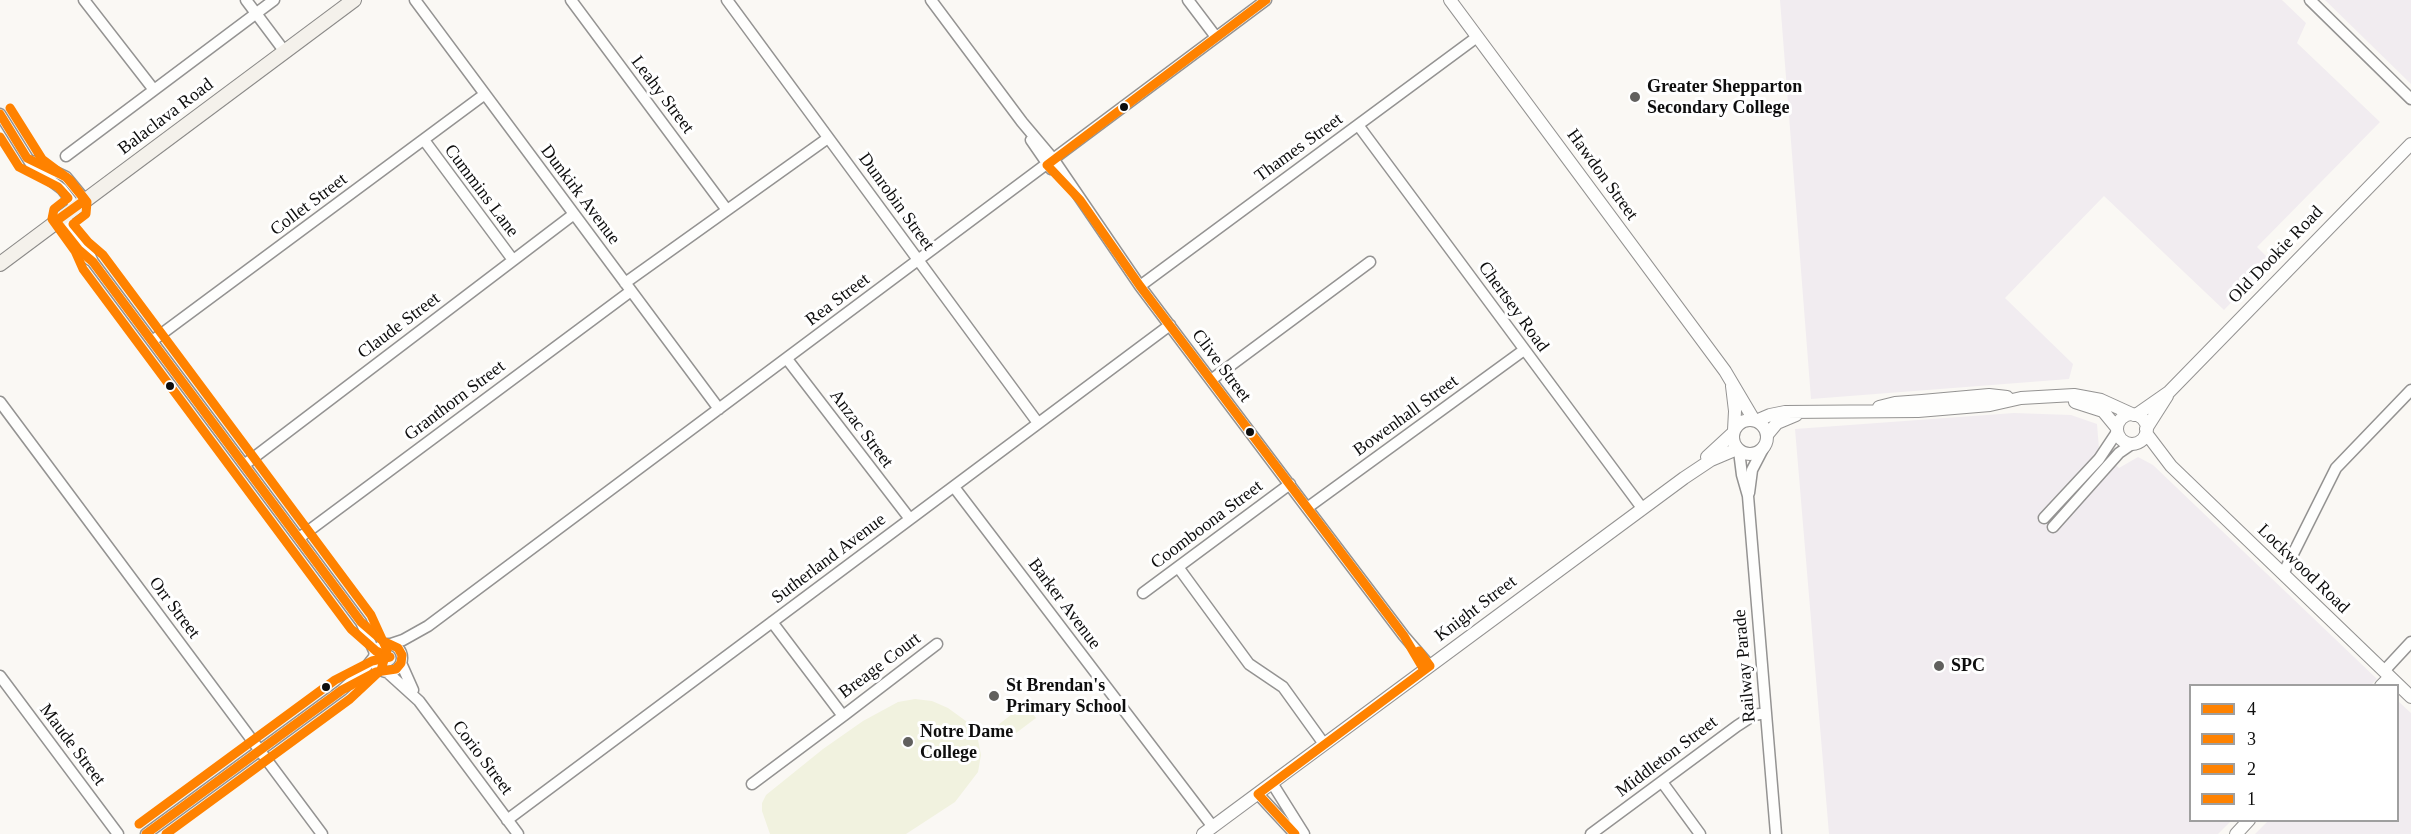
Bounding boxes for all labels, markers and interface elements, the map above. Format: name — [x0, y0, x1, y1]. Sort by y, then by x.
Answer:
street label: Leahy Street — [626, 52, 698, 138]
street label: Balaclava Road — [114, 74, 218, 160]
place label: Greater Shepparton Secondary College — [1647, 76, 1802, 118]
marker: Greater Shepparton Secondary College — [1628, 90, 1642, 104]
unlabelled marker — [1118, 101, 1130, 113]
street label: Thames Street — [1251, 109, 1347, 187]
street label: Hawdon Street — [1562, 125, 1642, 225]
street label: Cummins Lane — [439, 140, 523, 242]
street label: Dunkirk Avenue — [536, 141, 624, 249]
street label: Dunrobin Street — [853, 149, 939, 255]
street label: Collet Street — [266, 169, 352, 241]
street label: Old Dookie Road — [2224, 202, 2328, 308]
street label: Chertsey Road — [1473, 258, 1553, 356]
street label: Rea Street — [802, 269, 874, 331]
street label: Claude Street — [354, 288, 444, 364]
street label: Clive Street — [1187, 325, 1255, 407]
street label: Granthorn Street — [400, 356, 510, 446]
street label: Bowenhall Street — [1349, 371, 1463, 461]
unlabelled marker — [164, 380, 176, 392]
street label: Anzac Street — [825, 386, 897, 472]
unlabelled marker — [1244, 426, 1256, 438]
street label: Coomboona Street — [1147, 476, 1267, 574]
street label: Sutherland Avenue — [768, 509, 890, 609]
street label: Lockwood Road — [2253, 520, 2353, 618]
street label: Barker Avenue — [1023, 554, 1105, 654]
street label: Knight Street — [1431, 571, 1521, 647]
street label: Orr Street — [144, 573, 204, 643]
street label: Railway Parade — [1729, 609, 1761, 723]
street label: Breage Court — [835, 628, 925, 704]
place label: SPC — [1951, 655, 1985, 677]
marker: SPC — [1932, 659, 1946, 673]
place label: St Brendan's Primary School — [1006, 675, 1126, 718]
unlabelled marker — [320, 681, 332, 693]
legend — [2189, 684, 2399, 822]
marker: St Brendan's Primary School — [987, 689, 1001, 703]
text: 4 — [2247, 699, 2256, 719]
street label: Maude Street — [34, 700, 110, 790]
street label: Middleton Street — [1612, 712, 1722, 802]
street label: Corio Street — [447, 717, 517, 799]
place label: Notre Dame College — [920, 721, 1013, 764]
text: 3 — [2247, 729, 2256, 749]
marker: Notre Dame College — [901, 735, 915, 749]
text: 2 — [2247, 759, 2256, 779]
text: 1 — [2247, 789, 2256, 809]

